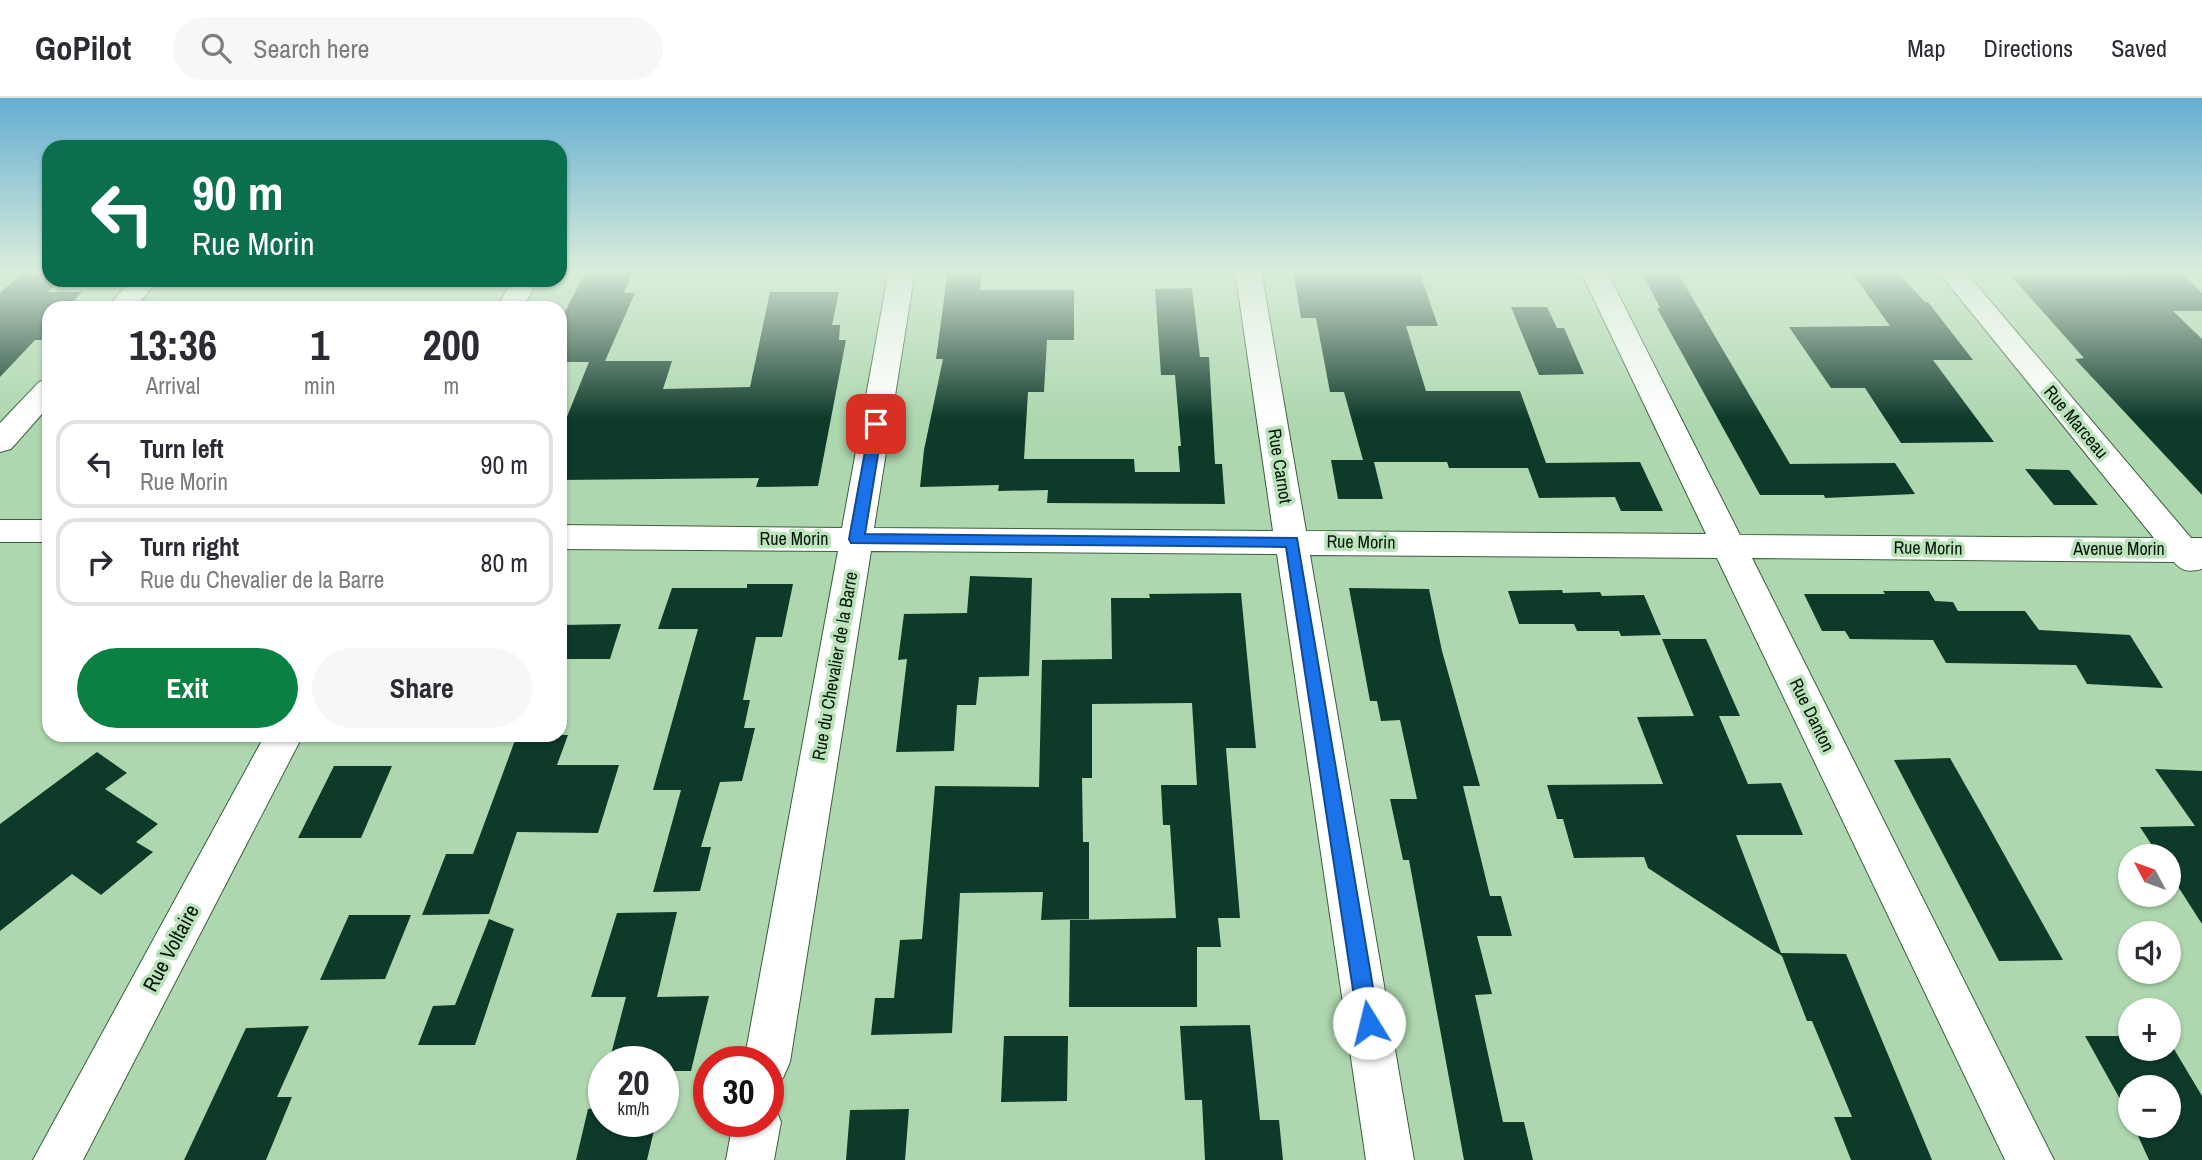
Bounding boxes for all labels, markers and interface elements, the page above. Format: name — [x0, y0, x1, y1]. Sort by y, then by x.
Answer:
search box — [173, 17, 663, 80]
text: GoPilot — [35, 26, 131, 70]
icon: search — [197, 29, 235, 67]
text: Search here — [253, 31, 369, 66]
text: Map — [1907, 32, 1945, 64]
text: Directions — [1983, 32, 2073, 64]
text: Saved — [2111, 32, 2167, 64]
text: 90 m — [192, 159, 284, 225]
icon: left — [77, 168, 168, 259]
text: Rue Morin — [192, 222, 315, 265]
text: 13:36 — [129, 317, 217, 373]
text: 1 — [310, 317, 329, 373]
text: 200 — [423, 317, 480, 373]
text: Arrival — [146, 370, 200, 401]
text: min — [304, 370, 336, 401]
text: m — [443, 370, 459, 401]
street label: Rue Marceau — [2038, 380, 2114, 464]
pin — [846, 394, 906, 454]
icon: arrive — [857, 405, 895, 443]
street label: Rue Carnot — [1262, 427, 1299, 505]
text: Turn left — [140, 431, 224, 466]
icon: left — [81, 445, 119, 483]
text: 90 m — [481, 447, 528, 482]
text: Rue Morin — [140, 466, 228, 497]
street label: Rue Morin — [760, 526, 828, 551]
street label: Rue Morin — [1326, 528, 1396, 555]
text: Turn right — [140, 529, 239, 564]
street label: Rue Morin — [1893, 534, 1963, 561]
street label: Avenue Morin — [2072, 536, 2165, 561]
icon: right — [81, 543, 119, 581]
text: 80 m — [481, 545, 528, 580]
text: Rue du Chevalier de la Barre — [140, 564, 384, 595]
street label: Rue du Chevalier de la Barre — [806, 570, 863, 762]
button: Exit — [77, 648, 298, 728]
button: Share — [312, 648, 532, 728]
street label: Rue Danton — [1784, 674, 1841, 756]
north arrow — [2118, 844, 2180, 906]
map controls — [2118, 844, 2181, 1138]
street label: Rue Voltaire — [136, 899, 206, 996]
button: sound — [2118, 921, 2181, 984]
position arrow — [1332, 986, 1406, 1060]
button: + — [2118, 998, 2181, 1061]
speed limit sign: 30 — [693, 1046, 784, 1137]
text: 20 — [618, 1059, 649, 1106]
button: − — [2118, 1075, 2181, 1138]
text: km/h — [618, 1096, 650, 1121]

